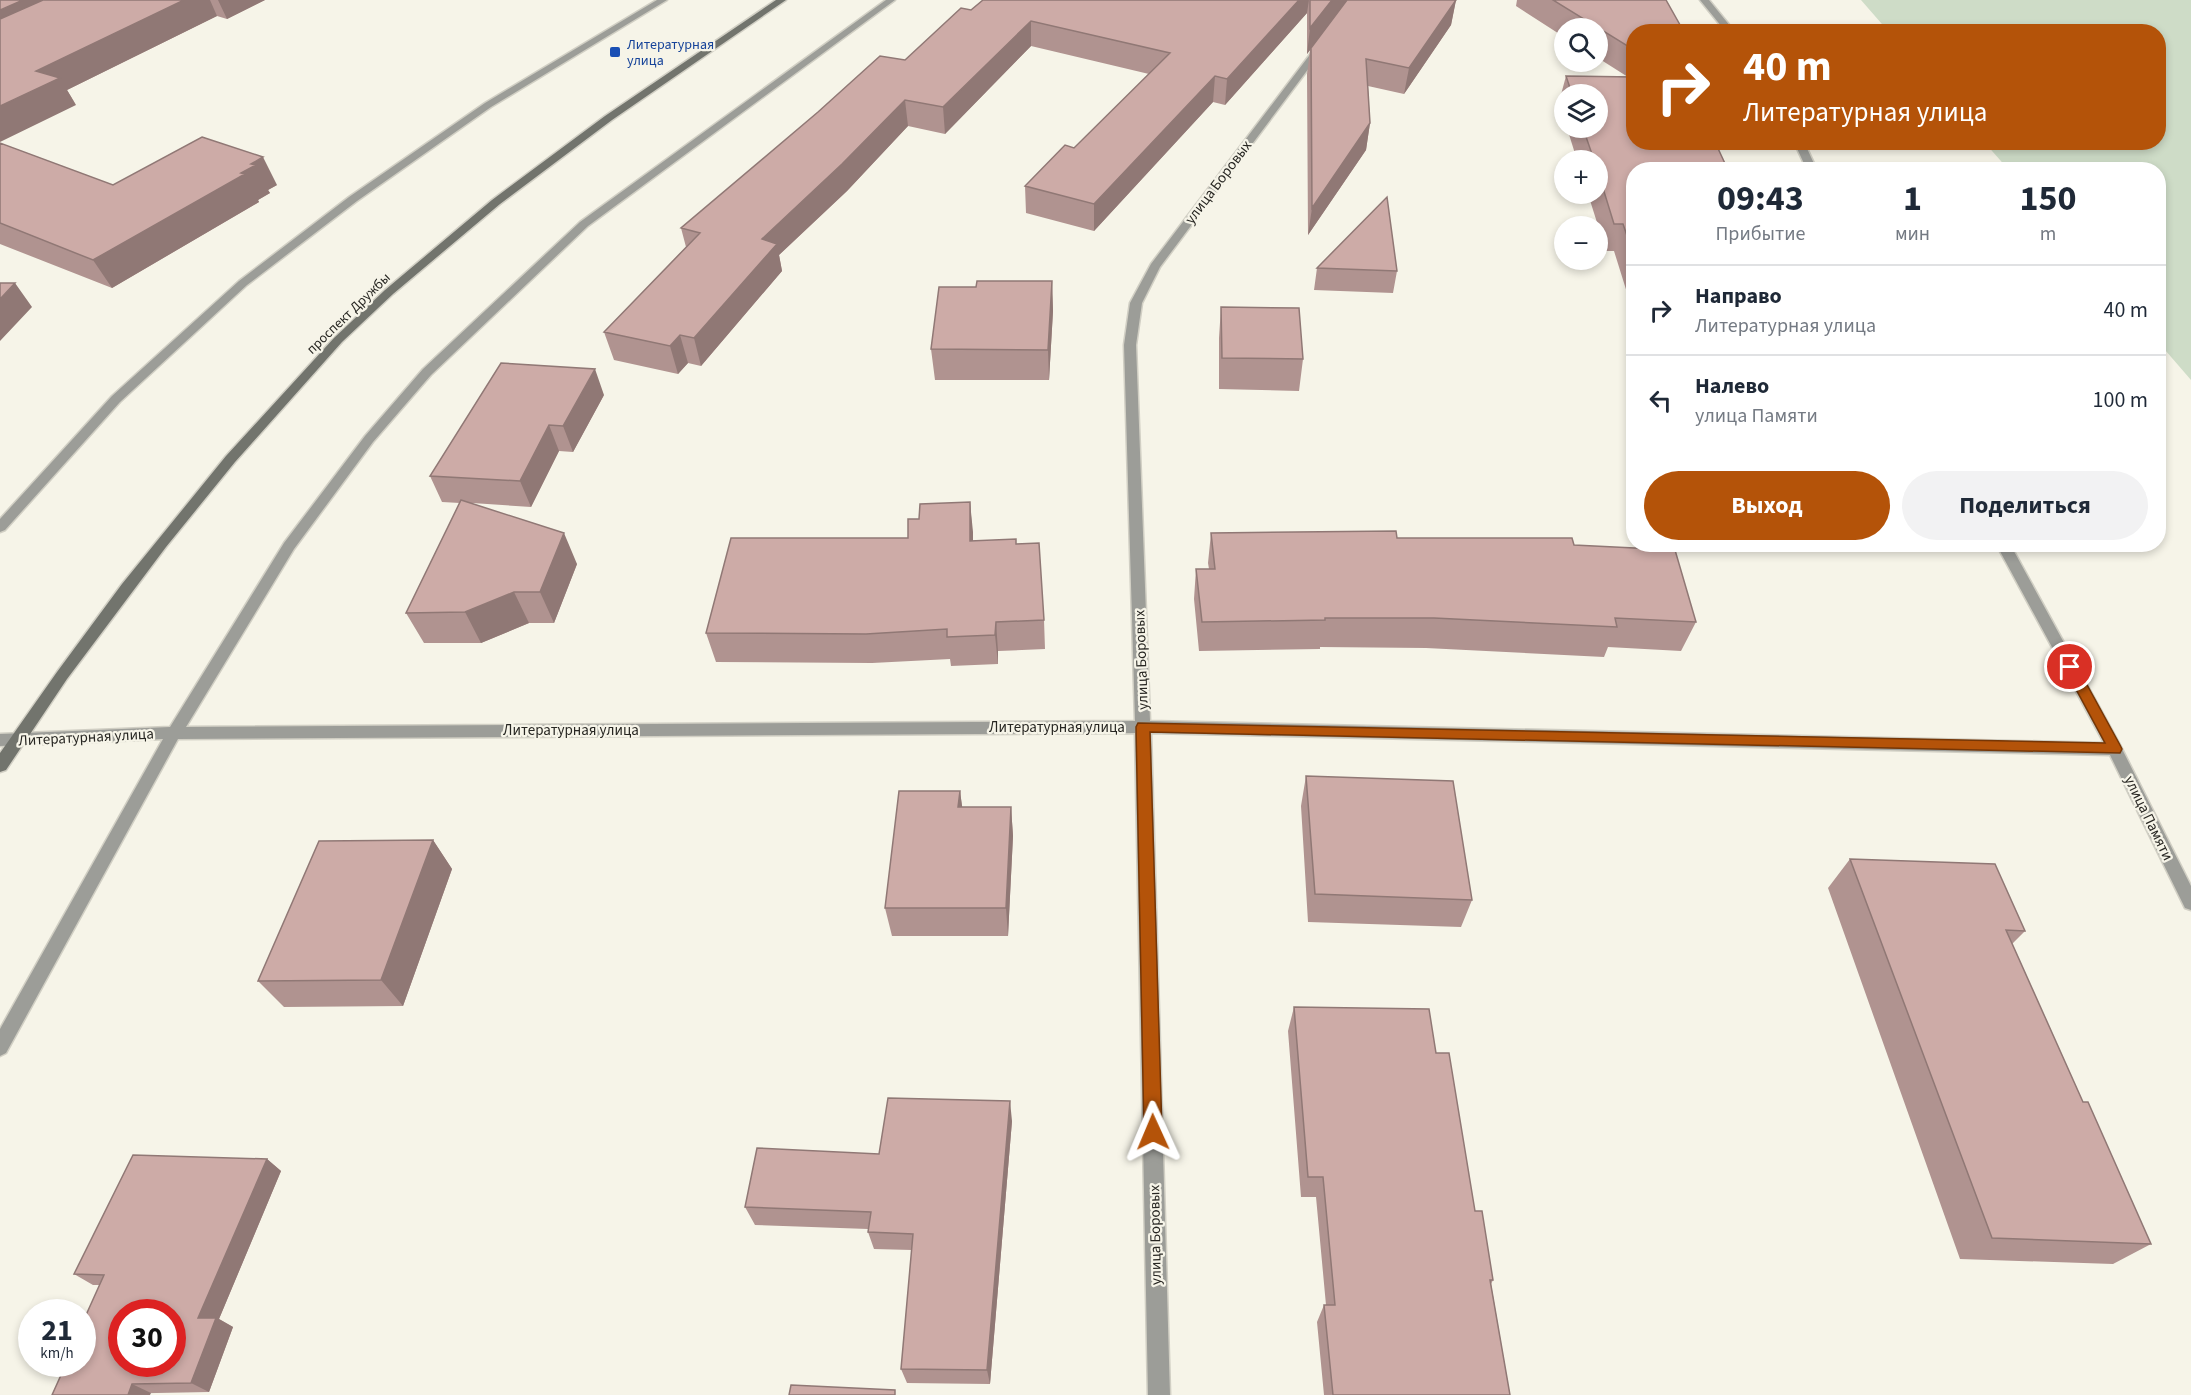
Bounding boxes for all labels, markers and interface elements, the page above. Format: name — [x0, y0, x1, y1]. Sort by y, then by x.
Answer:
map controls — [1554, 18, 1608, 270]
button: search — [1554, 18, 1608, 72]
place label: Литературная улица — [627, 35, 714, 71]
text: 40 m — [1743, 37, 1832, 97]
marker: Литературная улица — [608, 45, 622, 59]
icon: right — [1644, 48, 1722, 126]
button: layers — [1554, 84, 1608, 138]
text: Литературная улица — [1743, 93, 1987, 132]
street label: улица Боровых — [1180, 136, 1257, 229]
button: + — [1554, 150, 1608, 204]
text: 09:43 — [1717, 173, 1804, 224]
text: 1 — [1903, 173, 1922, 224]
text: 150 — [2020, 173, 2077, 224]
button: − — [1554, 216, 1608, 270]
text: Прибытие — [1715, 220, 1806, 248]
text: мин — [1895, 220, 1930, 248]
text: m — [2040, 220, 2056, 248]
street label: проспект Дружбы — [302, 268, 395, 359]
text: Направо — [1695, 280, 1782, 312]
icon: right — [1644, 294, 1677, 327]
text: 40 m — [2103, 294, 2148, 326]
text: Литературная улица — [1695, 312, 1876, 340]
text: Налево — [1695, 370, 1769, 402]
icon: left — [1644, 384, 1677, 417]
text: 100 m — [2093, 384, 2148, 416]
text: улица Памяти — [1695, 402, 1818, 430]
button: Выход — [1644, 471, 1890, 540]
button: Поделиться — [1902, 471, 2148, 540]
street label: улица Боровых — [1129, 609, 1154, 710]
pin — [2044, 641, 2095, 692]
icon: arrive — [2053, 650, 2086, 683]
street label: Литературная улица — [989, 717, 1125, 738]
street label: Литературная улица — [503, 720, 639, 741]
street label: Литературная улица — [18, 723, 154, 752]
street label: улица Памяти — [2119, 772, 2178, 864]
position arrow — [1121, 1100, 1185, 1164]
street label: улица Боровых — [1144, 1184, 1167, 1285]
speed limit sign: 30 — [108, 1299, 186, 1377]
text: 21 — [41, 1309, 73, 1352]
text: km/h — [40, 1343, 74, 1364]

